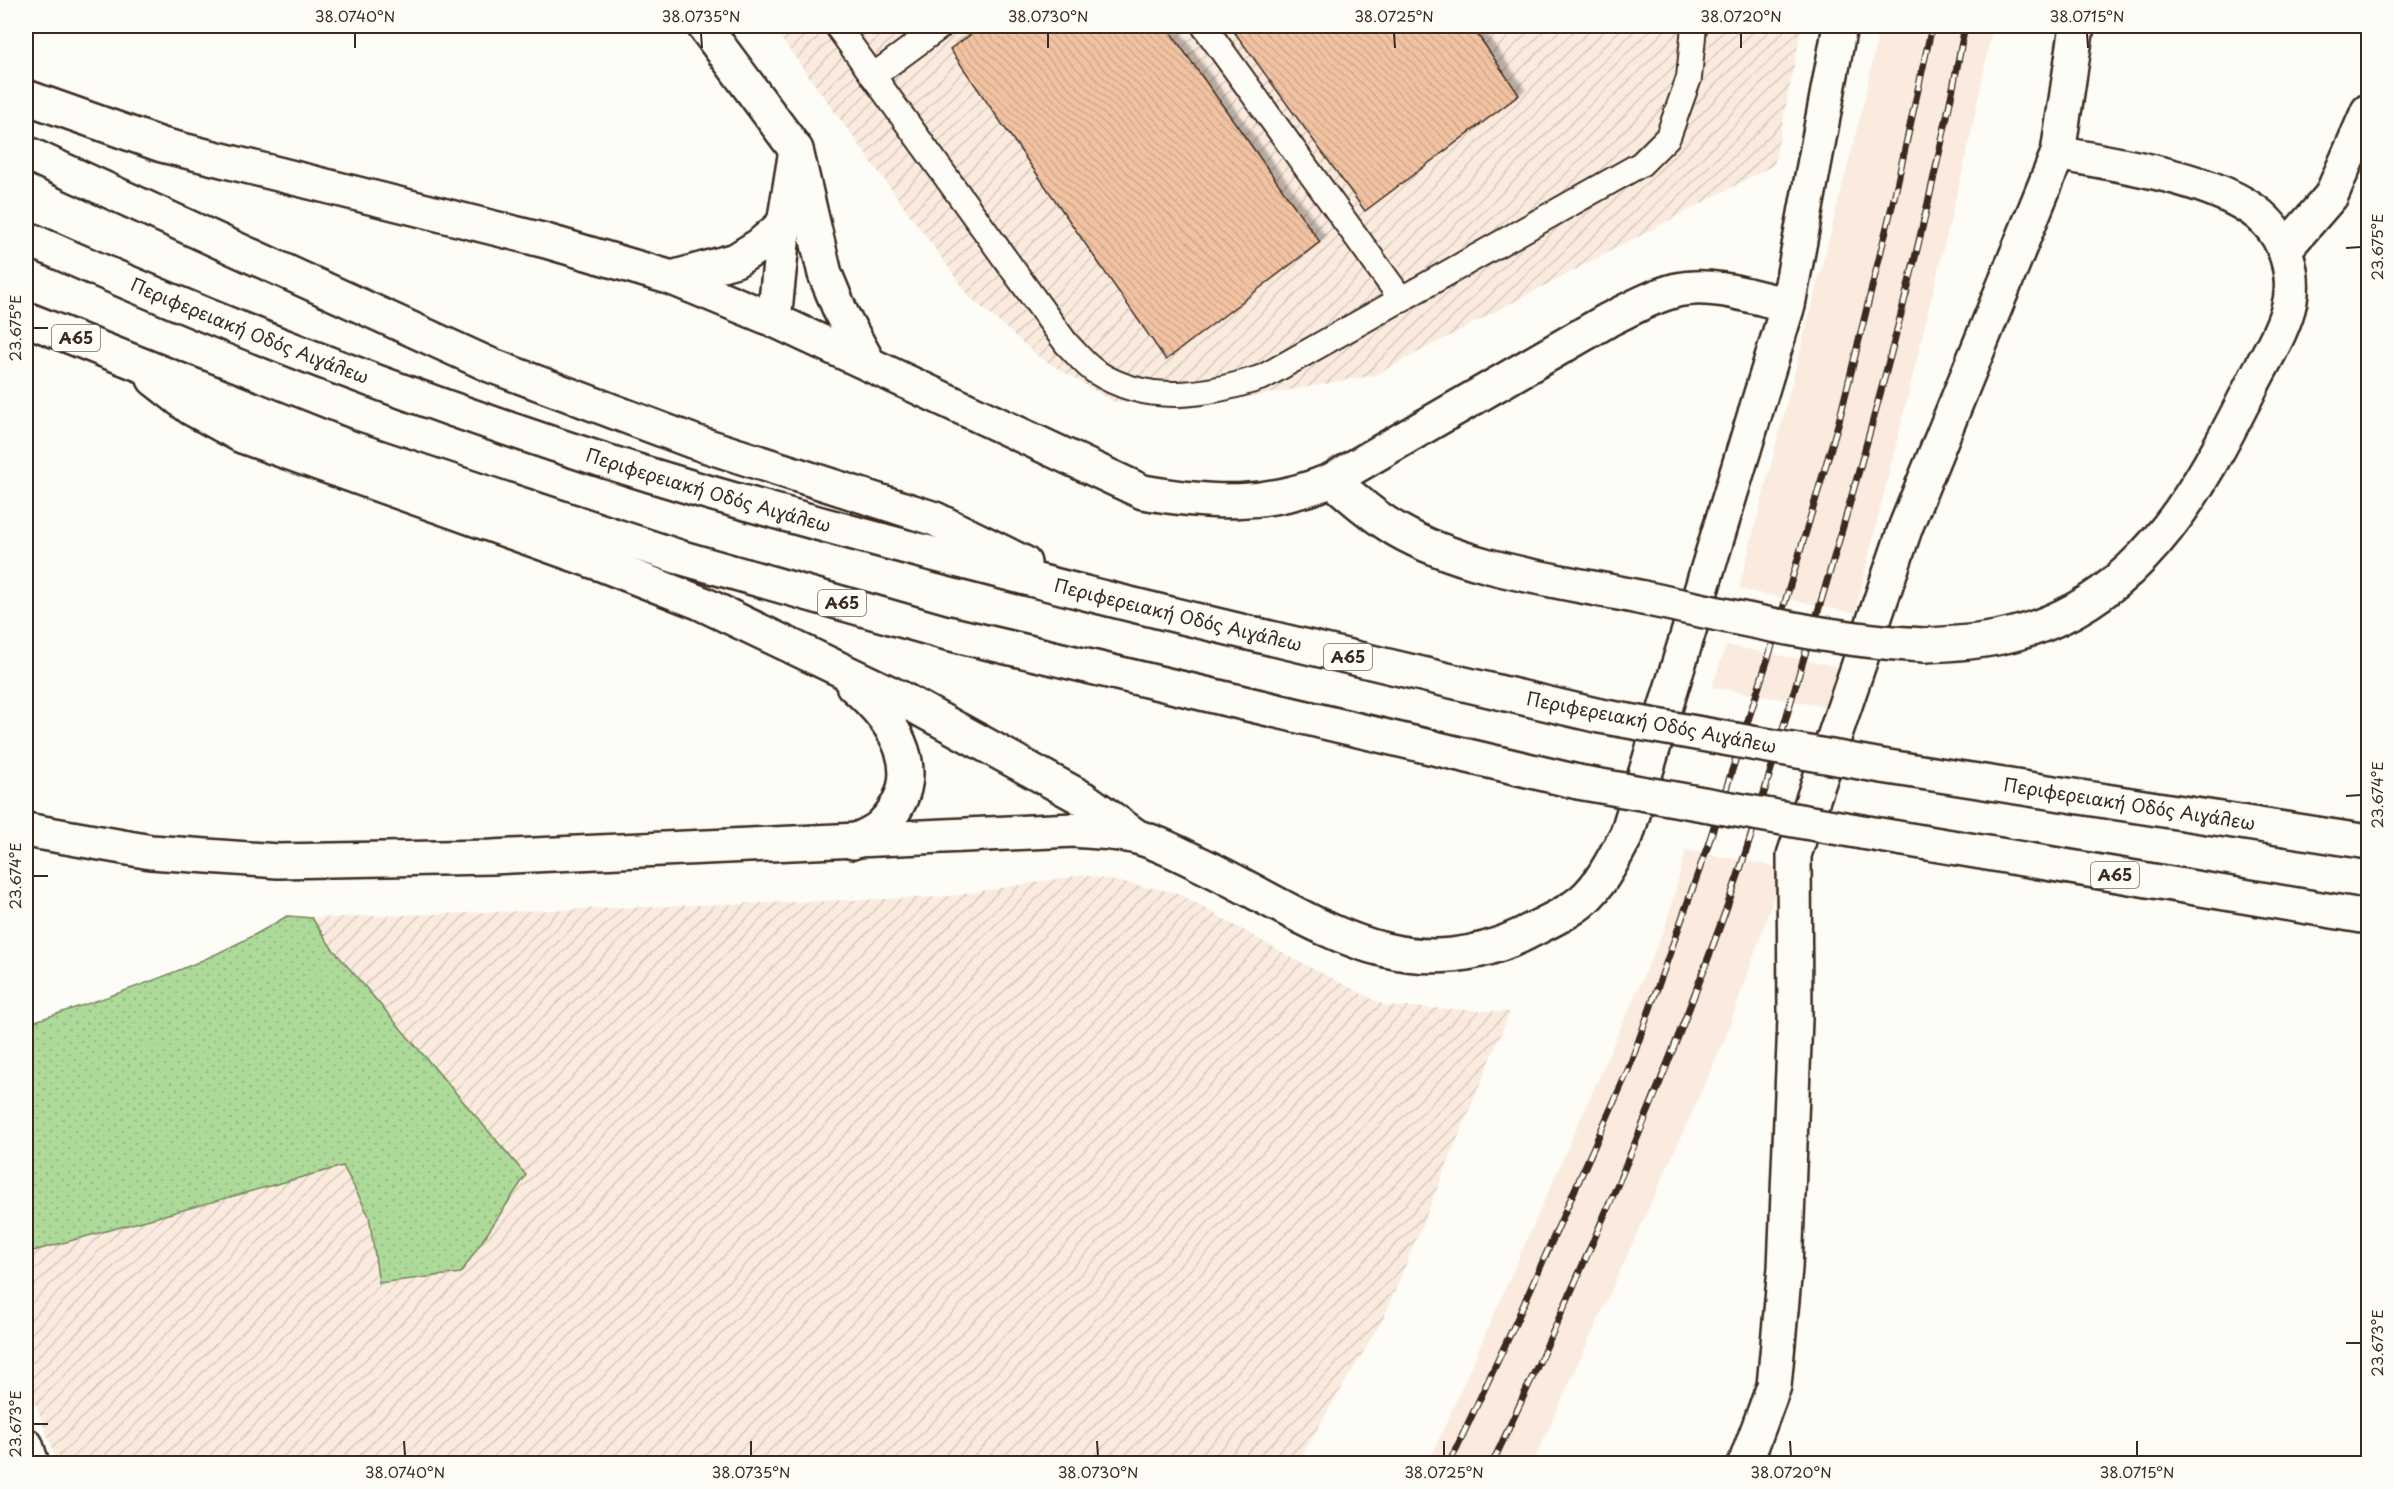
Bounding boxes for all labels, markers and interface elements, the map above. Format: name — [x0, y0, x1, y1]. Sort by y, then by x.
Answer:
text: 38.0740°N — [315, 4, 395, 27]
text: 38.0735°N — [662, 4, 740, 27]
text: 38.0730°N — [1008, 4, 1088, 27]
text: 38.0725°N — [1354, 4, 1434, 27]
text: 38.0720°N — [1700, 4, 1782, 27]
text: 38.0715°N — [2049, 4, 2125, 27]
text: 23.675°E — [2365, 214, 2388, 280]
street label: Περιφερειακή Οδός Αιγάλεω — [126, 270, 373, 390]
text: 23.675°E — [3, 295, 26, 361]
road number: Α65 — [52, 325, 100, 351]
street label: Περιφερειακή Οδός Αιγάλεω — [582, 440, 834, 538]
street label: Περιφερειακή Οδός Αιγάλεω — [1051, 571, 1305, 657]
road number: Α65 — [818, 590, 866, 616]
road number: Α65 — [1324, 644, 1372, 670]
street label: Περιφερειακή Οδός Αιγάλεω — [1524, 684, 1779, 759]
text: 23.674°E — [2365, 761, 2388, 829]
street label: Περιφερειακή Οδός Αιγάλεω — [2001, 770, 2257, 836]
text: 23.674°E — [3, 842, 26, 910]
road number: Α65 — [2091, 862, 2139, 888]
text: 23.673°E — [2365, 1309, 2388, 1377]
text: 23.673°E — [3, 1390, 26, 1458]
text: 38.0740°N — [365, 1460, 445, 1483]
text: 38.0735°N — [712, 1460, 790, 1483]
text: 38.0730°N — [1058, 1460, 1138, 1483]
text: 38.0725°N — [1404, 1460, 1484, 1483]
text: 38.0720°N — [1750, 1460, 1832, 1483]
text: 38.0715°N — [2099, 1460, 2175, 1483]

